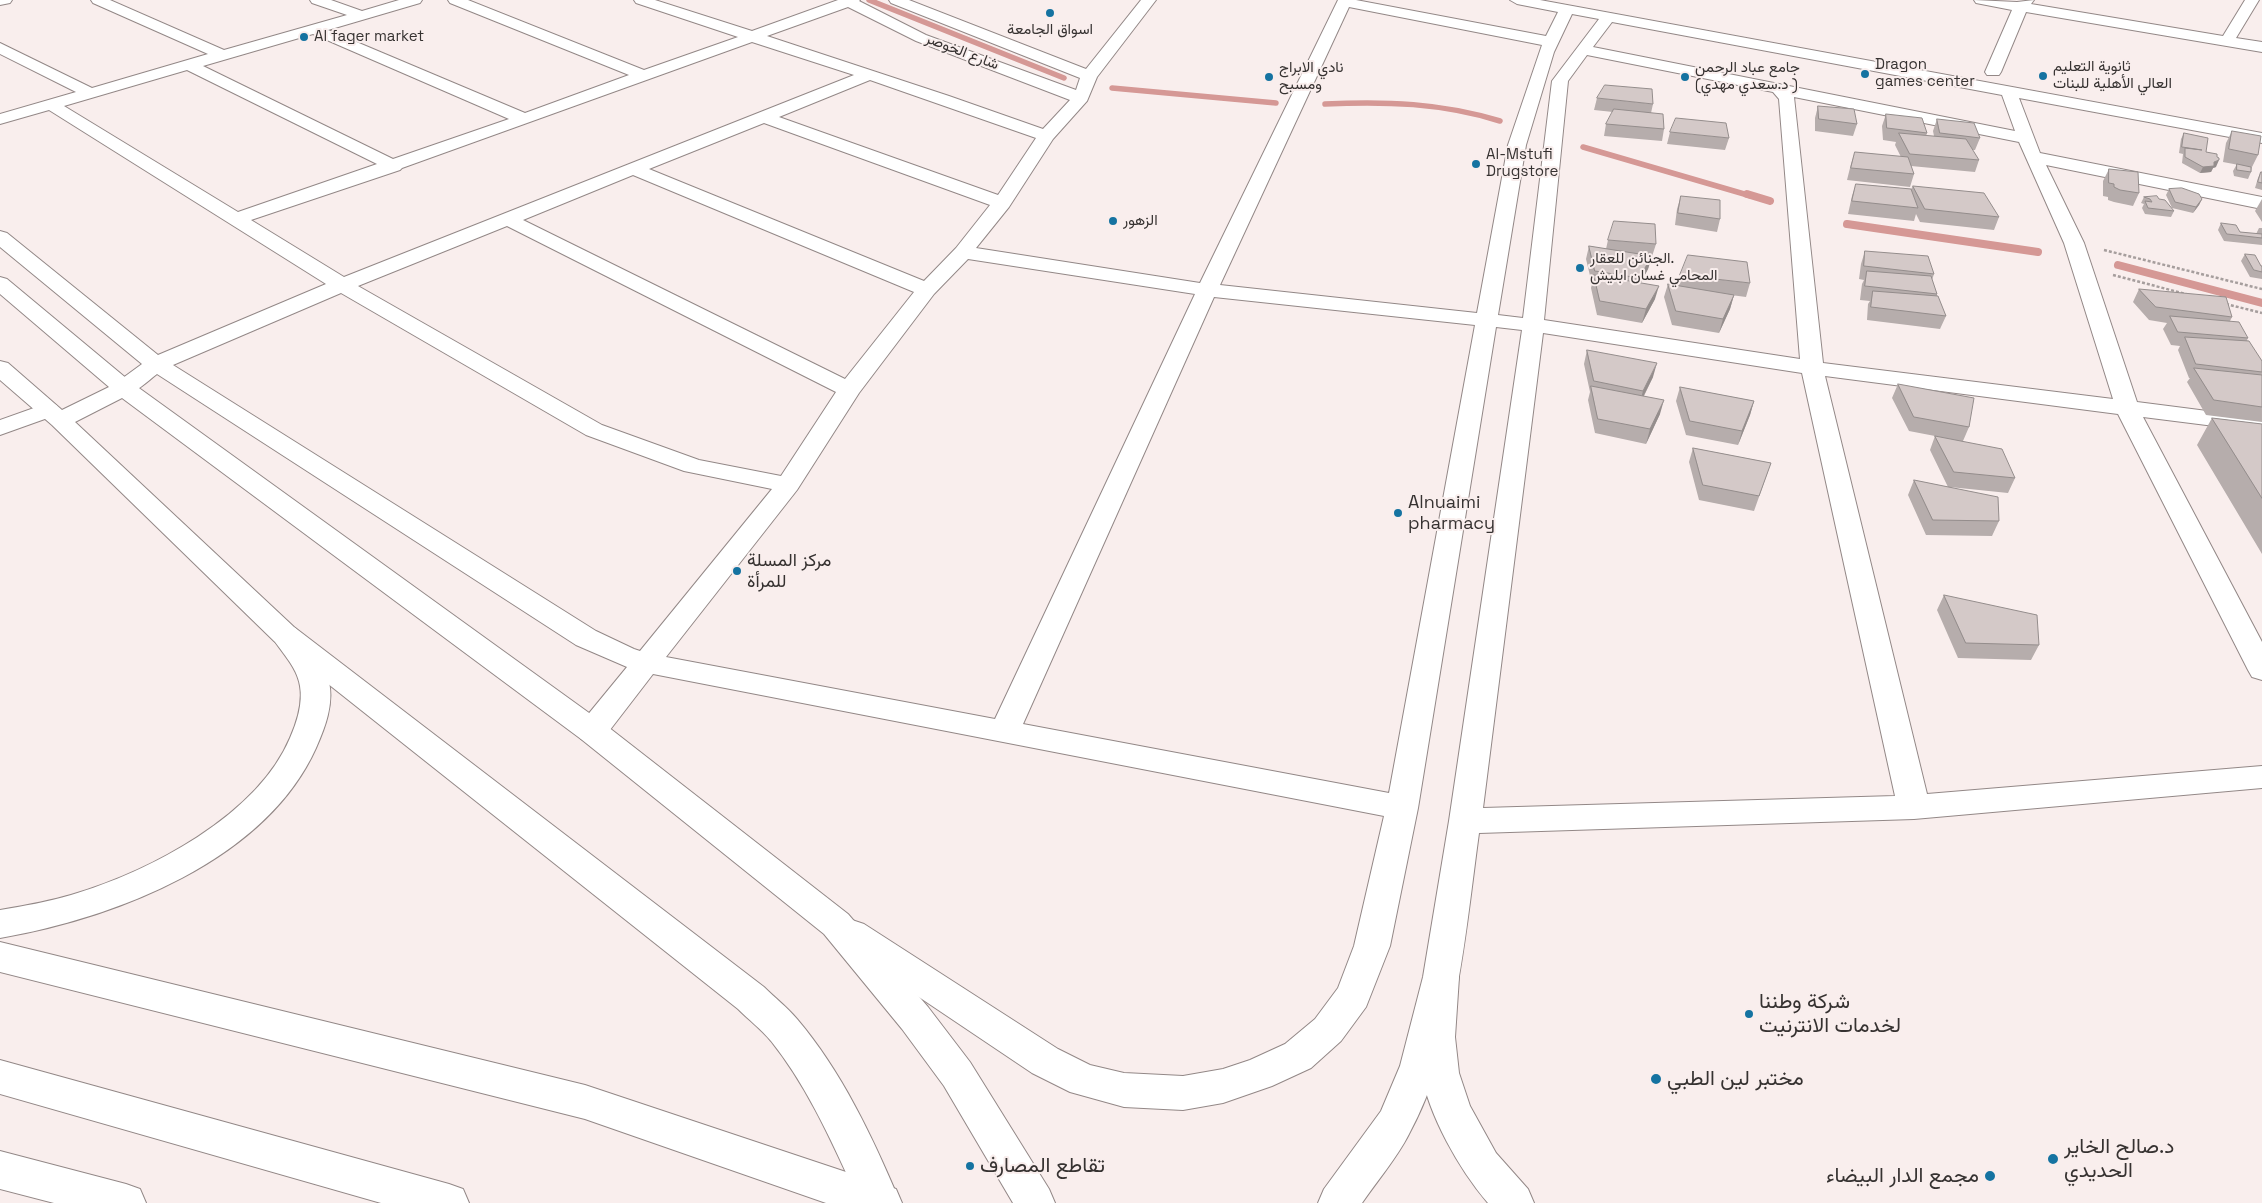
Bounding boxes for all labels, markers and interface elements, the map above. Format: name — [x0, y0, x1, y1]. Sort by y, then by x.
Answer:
marker: اسواق الجامعة — [1044, 7, 1056, 19]
place label: اسواق الجامعة — [1007, 21, 1093, 39]
place label: Al fager market — [314, 28, 424, 46]
street label: شارع الخوصر — [923, 30, 1001, 74]
marker: Al fager market — [298, 31, 310, 43]
place label: Dragon games center — [1875, 56, 1975, 91]
place label: ثانوية التعليم العالي الأهلية للبنات — [2053, 58, 2172, 93]
place label: نادي الابراج ومسبح — [1279, 59, 1344, 94]
place label: جامع عباد الرحمن (د.سعدي مهدي ) — [1695, 59, 1800, 94]
marker: Dragon games center — [1859, 68, 1871, 80]
marker: ثانوية التعليم العالي الأهلية للبنات — [2037, 70, 2049, 82]
marker: نادي الابراج ومسبح — [1263, 71, 1275, 83]
marker: جامع عباد الرحمن (د.سعدي مهدي ) — [1679, 71, 1691, 83]
place label: Al-Mstufi Drugstore — [1486, 146, 1558, 181]
marker: Al-Mstufi Drugstore — [1470, 158, 1482, 170]
place label: الزهور — [1123, 212, 1158, 230]
marker: الزهور — [1107, 215, 1119, 227]
place label: الجنائن للعقار. المحامي غسان ابليش — [1590, 250, 1718, 285]
marker: الجنائن للعقار. المحامي غسان ابليش — [1574, 262, 1586, 274]
place label: Alnuaimi pharmacy — [1408, 492, 1495, 534]
marker: Alnuaimi pharmacy — [1392, 507, 1404, 519]
place label: مركز المسلة للمرأة — [747, 550, 831, 592]
marker: مركز المسلة للمرأة — [731, 565, 743, 577]
place label: شركة وطننا لخدمات الانترنيت — [1759, 989, 1901, 1039]
marker: شركة وطننا لخدمات الانترنيت — [1743, 1008, 1755, 1020]
place label: مختبر لين الطبي — [1667, 1066, 1804, 1092]
marker: مختبر لين الطبي — [1649, 1072, 1663, 1086]
place label: د.صالح الخاير الحديدي — [2064, 1134, 2174, 1184]
marker: د.صالح الخاير الحديدي — [2046, 1152, 2060, 1166]
place label: تقاطع المصارف — [980, 1153, 1105, 1179]
marker: تقاطع المصارف — [964, 1160, 976, 1172]
place label: مجمع الدار البيضاء — [1826, 1163, 1979, 1189]
marker: مجمع الدار البيضاء — [1983, 1169, 1997, 1183]

